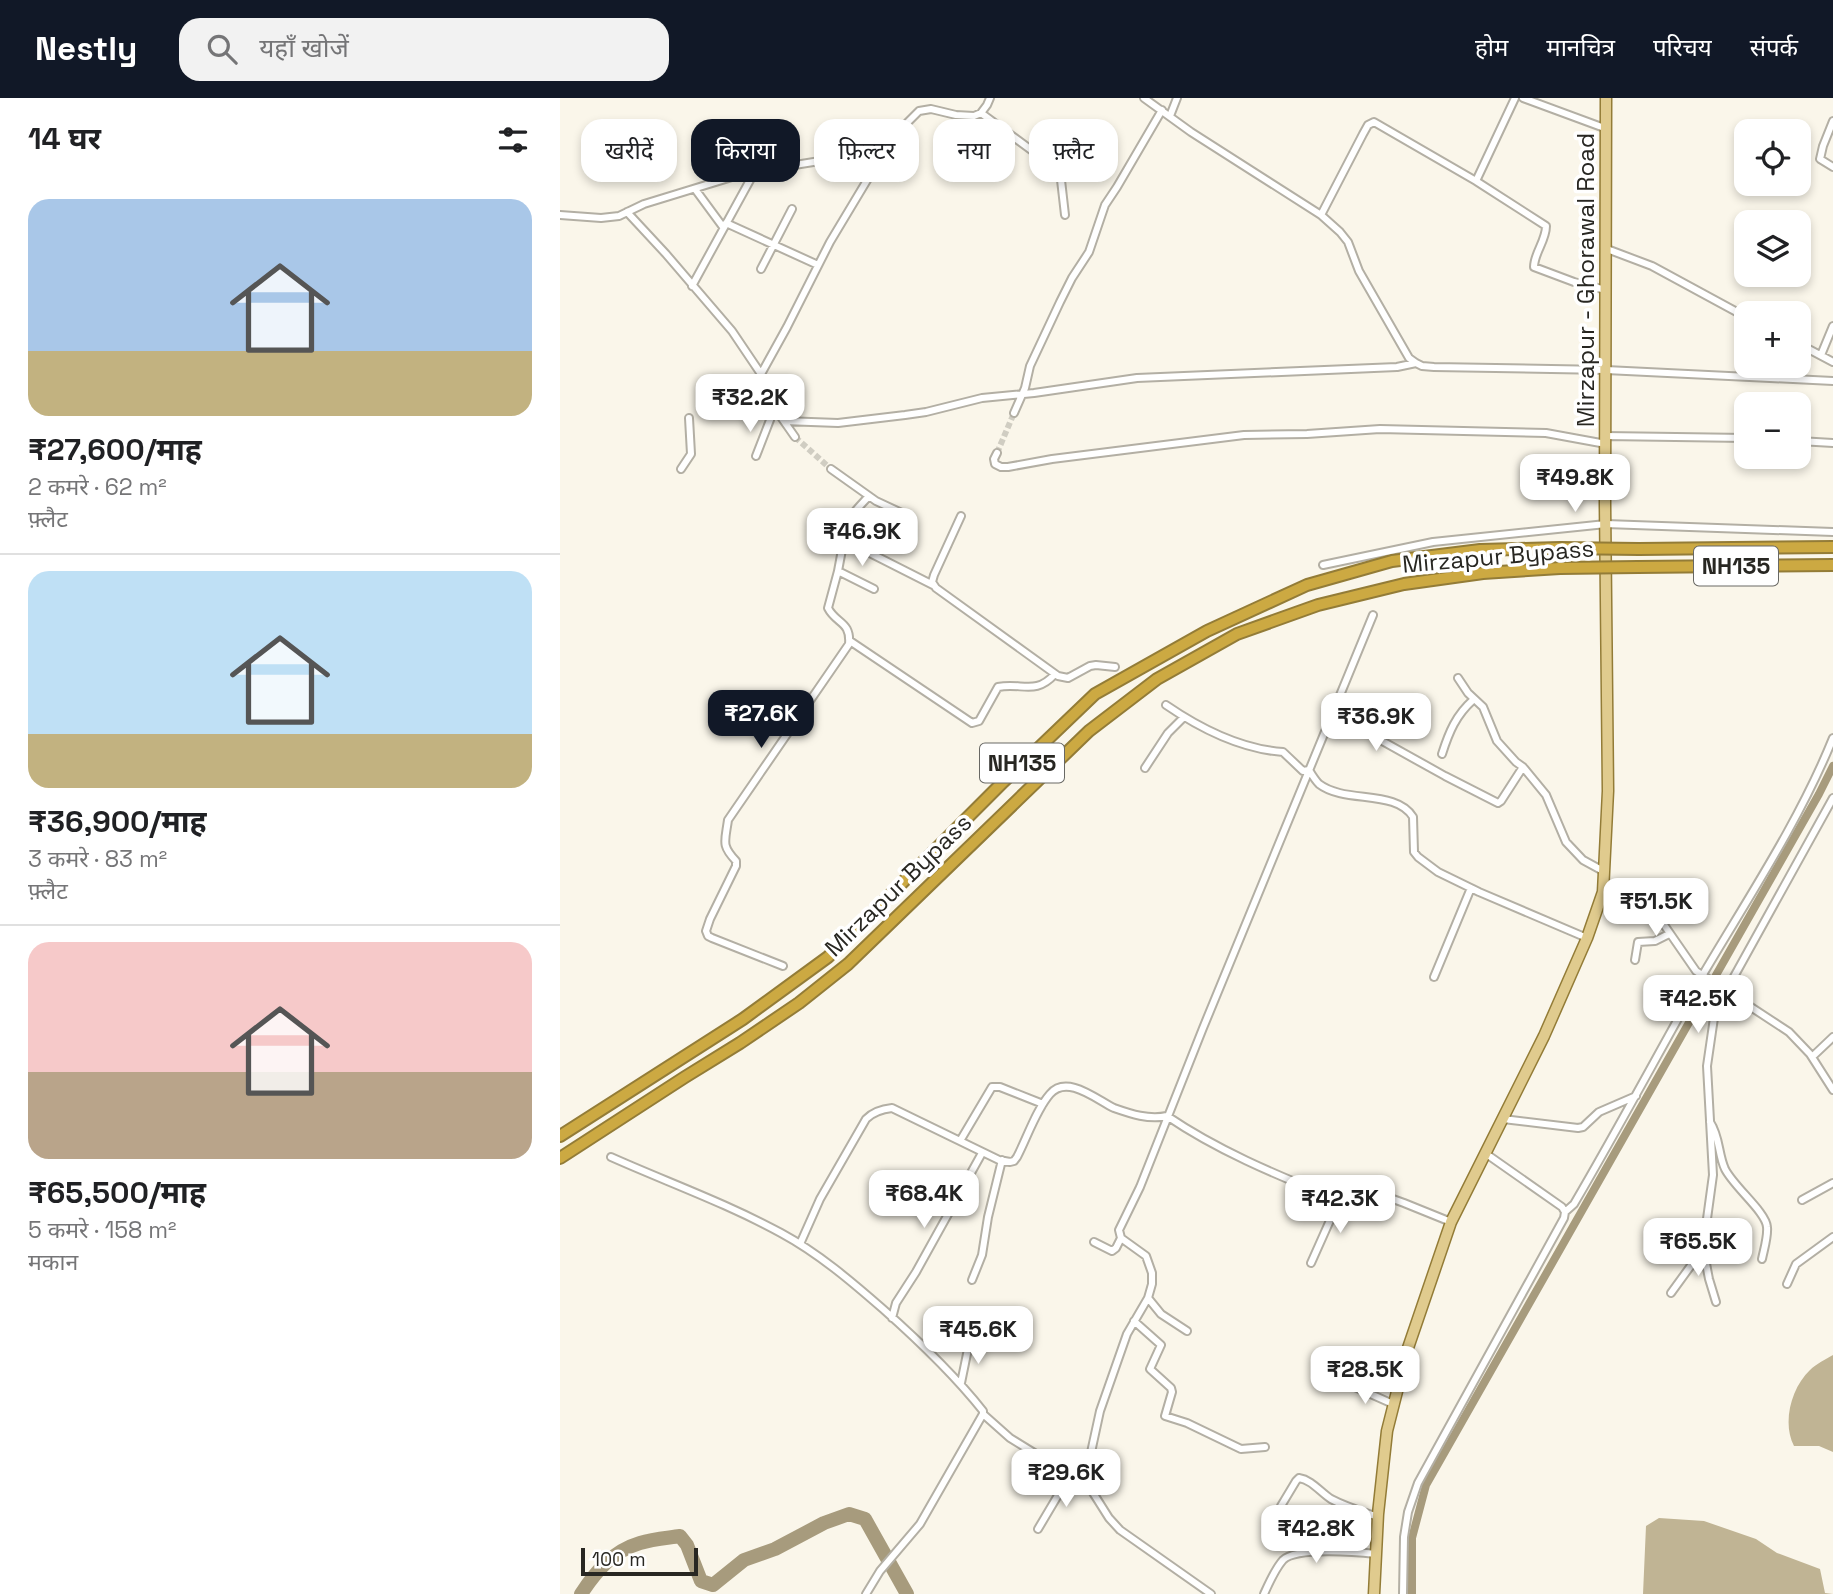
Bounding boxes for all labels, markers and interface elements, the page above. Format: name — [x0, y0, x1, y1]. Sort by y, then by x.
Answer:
search box — [179, 18, 669, 81]
text: Nestly — [35, 28, 137, 70]
icon: search — [203, 30, 241, 68]
text: यहाँ खोजें — [259, 31, 349, 65]
text: होम — [1475, 32, 1508, 63]
text: मानचित्र — [1546, 32, 1615, 63]
text: परिचय — [1653, 32, 1712, 63]
text: संपर्क — [1750, 32, 1798, 63]
text: 14 घर — [28, 119, 101, 158]
chip: खरीदें — [581, 119, 677, 182]
chip: किराया — [691, 119, 800, 182]
chip: फ़िल्टर — [814, 119, 919, 182]
chip: नया — [933, 119, 1015, 182]
chip: फ़्लैट — [1029, 119, 1118, 182]
map controls — [1734, 119, 1811, 469]
button: locate — [1734, 119, 1811, 196]
icon: filters — [494, 121, 532, 159]
street label: Mirzapur - Ghorawal Road — [1570, 133, 1601, 427]
button: layers — [1734, 210, 1811, 287]
icon: home — [217, 245, 343, 371]
button: + — [1734, 301, 1811, 378]
pin: ₹32.2K — [693, 374, 807, 434]
text: ₹32.2K — [712, 382, 788, 412]
button: − — [1734, 392, 1811, 469]
text: ₹27,600/माह — [28, 430, 202, 469]
pin: ₹49.8K — [1518, 454, 1632, 514]
text: ₹49.8K — [1536, 462, 1614, 492]
text: 2 कमरे · 62 m² — [28, 472, 167, 502]
text: फ़्लैट — [28, 504, 68, 534]
pin: ₹46.9K — [805, 508, 919, 568]
text: ₹46.9K — [823, 516, 901, 546]
street label: Mirzapur Bypass — [1401, 532, 1595, 580]
road number: NH135 — [1694, 546, 1778, 586]
icon: home — [217, 617, 343, 743]
pin: ₹27.6K — [704, 690, 818, 750]
pin: ₹36.9K — [1319, 694, 1433, 753]
text: ₹27.6K — [724, 698, 798, 728]
text: ₹36.9K — [1337, 701, 1415, 731]
road number: NH135 — [980, 744, 1064, 782]
text: ₹36,900/माह — [28, 802, 207, 841]
street label: Mirzapur Bypass — [818, 807, 978, 963]
text: 3 कमरे · 83 m² — [28, 844, 167, 874]
text: फ़्लैट — [28, 876, 68, 906]
pin: ₹51.5K — [1599, 878, 1713, 938]
text: ₹51.5K — [1619, 886, 1693, 916]
pin: ₹42.5K — [1641, 976, 1755, 1035]
text: ₹42.5K — [1659, 983, 1737, 1013]
icon: home — [217, 988, 343, 1114]
pin: ₹68.4K — [867, 1170, 981, 1230]
text: ₹65,500/माह — [28, 1173, 206, 1212]
pin: ₹42.3K — [1283, 1176, 1397, 1235]
text: ₹68.4K — [885, 1178, 963, 1208]
text: ₹42.3K — [1301, 1183, 1379, 1213]
text: 5 कमरे · 158 m² — [28, 1215, 176, 1245]
pin: ₹65.5K — [1641, 1218, 1755, 1278]
text: ₹65.5K — [1659, 1226, 1737, 1256]
text: मकान — [28, 1247, 78, 1277]
pin: ₹45.6K — [921, 1306, 1035, 1366]
text: ₹45.6K — [939, 1314, 1017, 1344]
pin: ₹28.5K — [1308, 1346, 1422, 1406]
text: ₹28.5K — [1327, 1354, 1403, 1384]
pin: ₹29.6K — [1009, 1450, 1123, 1509]
text: ₹29.6K — [1027, 1457, 1105, 1487]
pin: ₹42.8K — [1259, 1506, 1373, 1565]
text: ₹42.8K — [1277, 1513, 1355, 1543]
scale bar — [581, 1545, 698, 1577]
text: 100 m — [592, 1547, 646, 1572]

